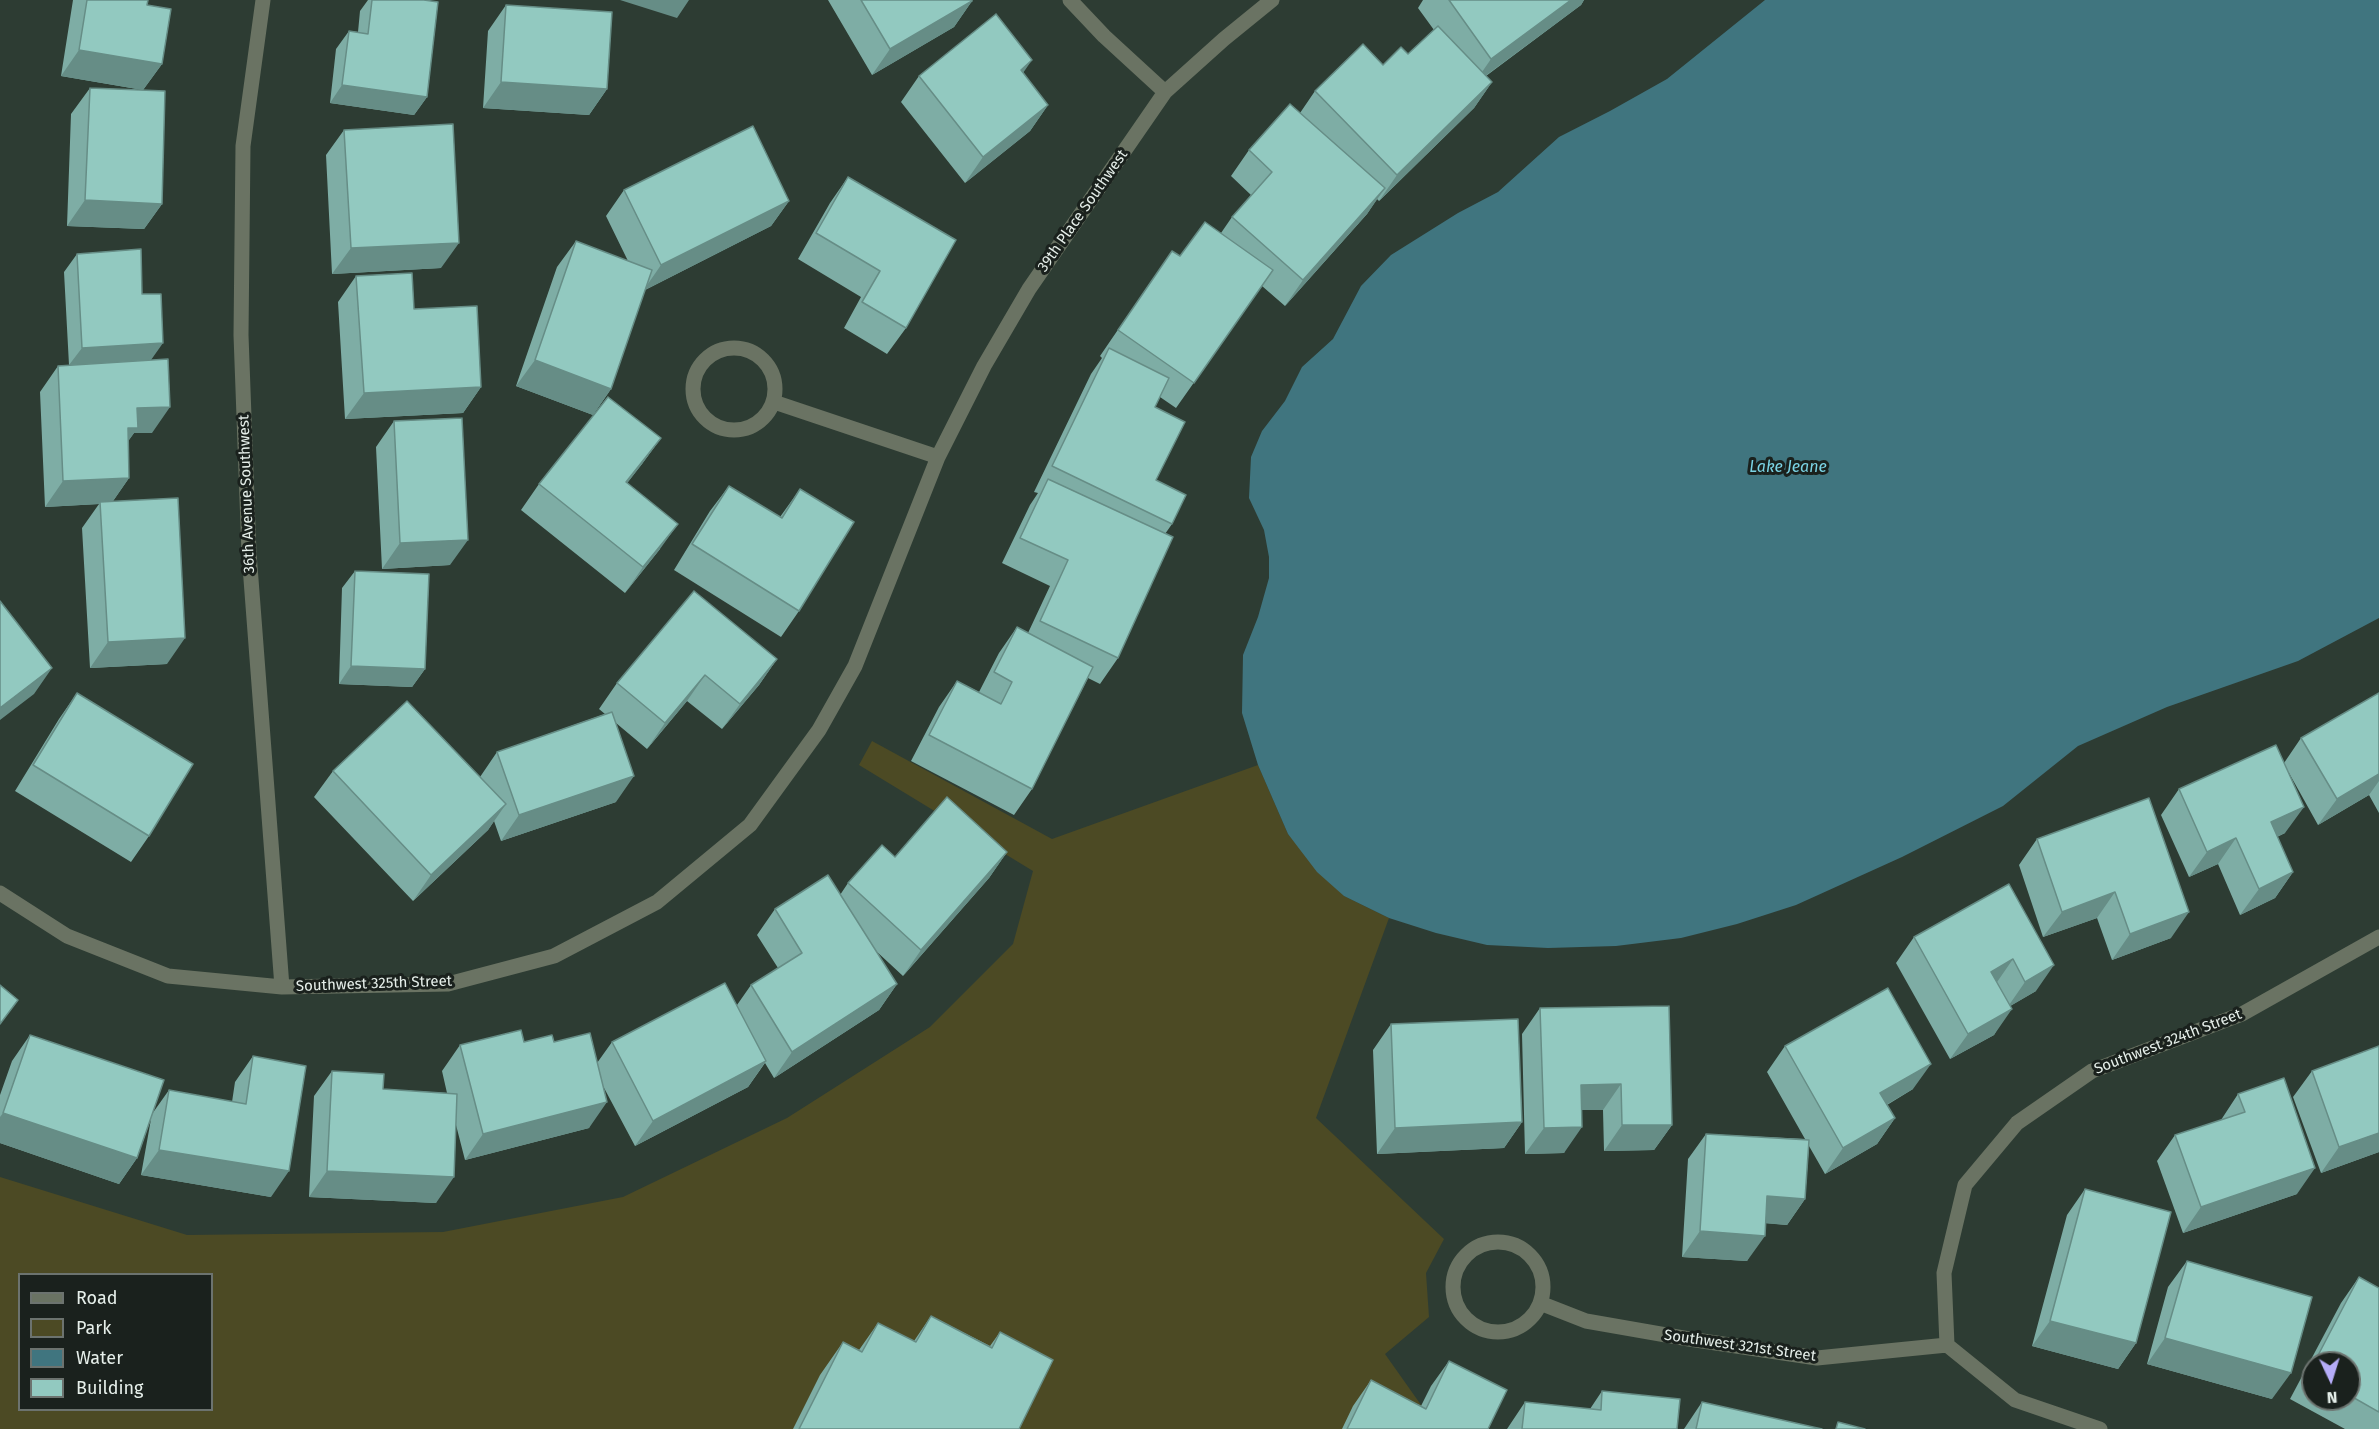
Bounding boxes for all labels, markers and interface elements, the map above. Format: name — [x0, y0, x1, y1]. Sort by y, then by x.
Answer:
street label: 39th Place Southwest — [1034, 147, 1132, 275]
street label: 36th Avenue Southwest — [235, 414, 259, 574]
water label: Lake Jeane — [1749, 458, 1827, 478]
street label: Southwest 325th Street — [296, 972, 452, 996]
street label: Southwest 324th Street — [2092, 1006, 2244, 1078]
legend — [18, 1273, 213, 1411]
text: Road — [76, 1287, 118, 1309]
text: Park — [76, 1317, 111, 1339]
street label: Southwest 321st Street — [1663, 1326, 1817, 1366]
text: Water — [76, 1347, 123, 1369]
north arrow — [2301, 1351, 2361, 1411]
text: Building — [76, 1377, 143, 1399]
text: N — [2326, 1388, 2338, 1407]

